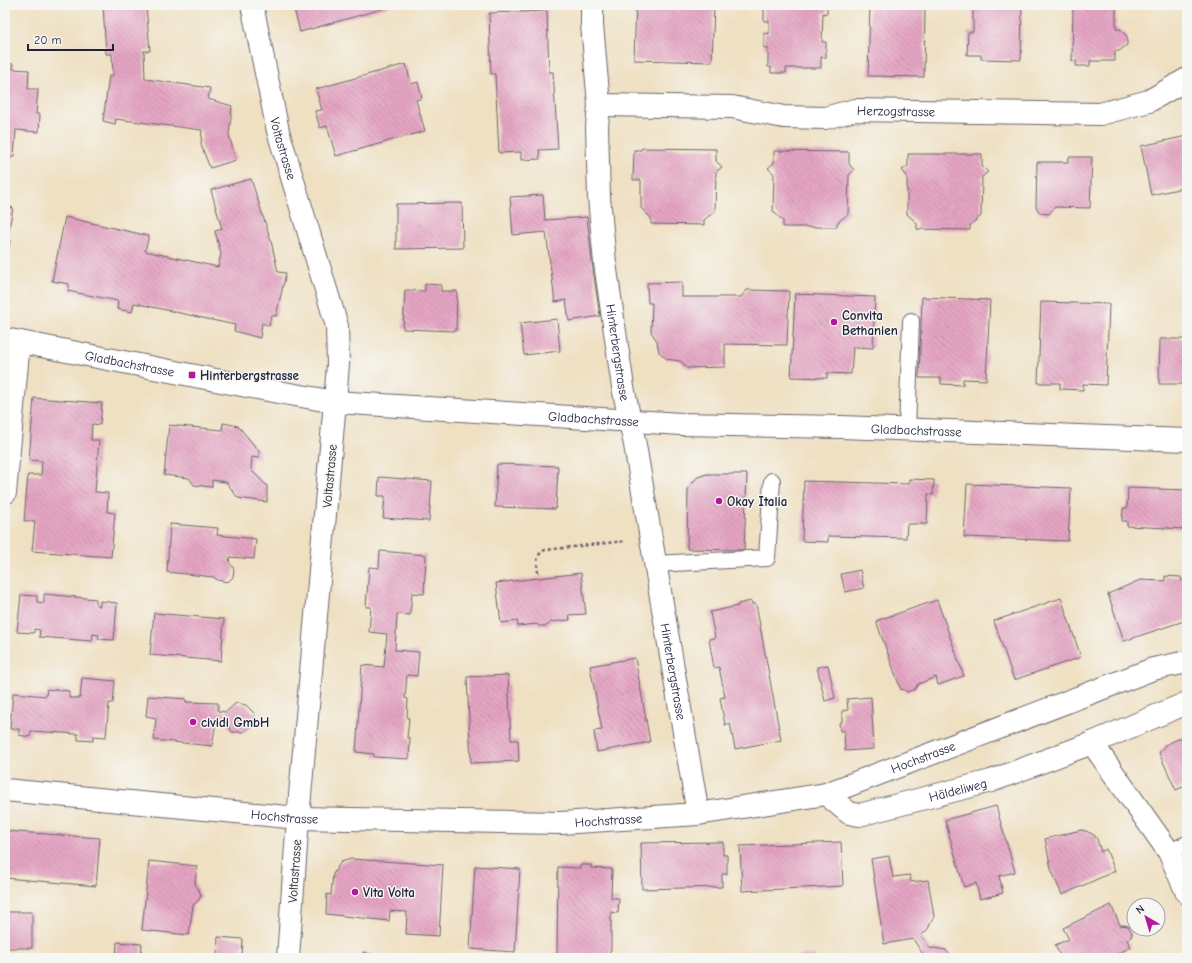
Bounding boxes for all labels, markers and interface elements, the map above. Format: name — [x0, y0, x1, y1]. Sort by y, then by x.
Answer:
scale bar — [28, 26, 113, 52]
text: 20 m — [34, 33, 62, 47]
street label: Herzogstrasse — [857, 103, 936, 119]
street label: Voltastrasse — [267, 116, 299, 182]
street label: Hinterbergstrasse — [603, 303, 633, 403]
place label: Convita Bethanien — [842, 308, 898, 338]
marker: Convita Bethanien — [829, 317, 839, 327]
street label: Gladbachstrasse — [84, 348, 176, 380]
place label: Hinterbergstrasse — [200, 368, 300, 383]
marker: Hinterbergstrasse — [187, 370, 197, 380]
street label: Gladbachstrasse — [548, 409, 640, 429]
street label: Gladbachstrasse — [871, 421, 962, 440]
street label: Voltastrasse — [319, 443, 340, 509]
place label: Okay Italia — [727, 494, 787, 509]
marker: Okay Italia — [714, 496, 724, 506]
street label: Hinterbergstrasse — [658, 622, 689, 722]
place label: cividi GmbH — [201, 715, 269, 730]
marker: cividi GmbH — [188, 717, 198, 727]
street label: Hochstrasse — [889, 738, 958, 776]
street label: Häldeliweg — [927, 775, 988, 805]
street label: Hochstrasse — [250, 807, 319, 826]
street label: Hochstrasse — [574, 811, 643, 830]
street label: Voltastrasse — [285, 838, 304, 903]
place label: Vita Volta — [363, 885, 415, 900]
marker: Vita Volta — [350, 887, 360, 897]
north arrow — [1126, 897, 1166, 937]
text: N — [1133, 902, 1147, 917]

